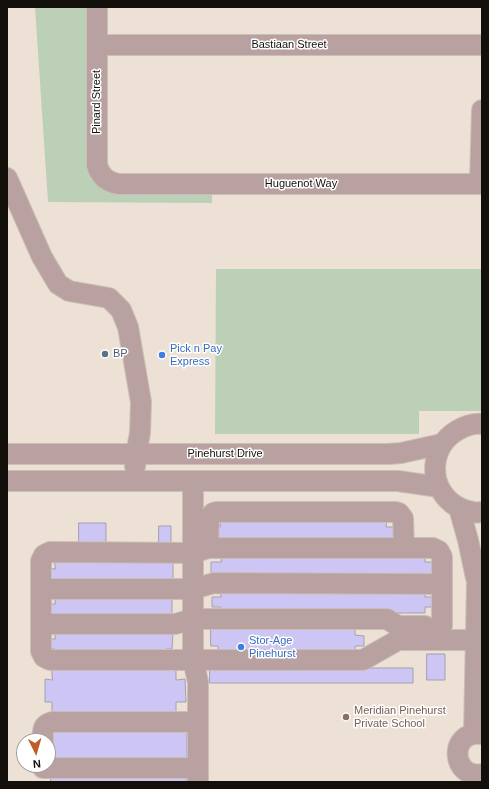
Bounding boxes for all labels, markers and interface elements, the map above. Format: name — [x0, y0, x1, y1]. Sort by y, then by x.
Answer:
street label: Bastiaan Street — [251, 38, 327, 52]
street label: Pinard Street — [90, 70, 104, 134]
street label: Huguenot Way — [265, 177, 337, 191]
place label: Pick n Pay Express — [170, 342, 222, 368]
place label: BP — [113, 347, 128, 361]
marker: BP — [100, 349, 110, 359]
marker: Pick n Pay Express — [157, 350, 167, 360]
street label: Pinehurst Drive — [187, 447, 263, 461]
place label: Stor-Age Pinehurst — [249, 634, 295, 660]
marker: Stor-Age Pinehurst — [236, 642, 246, 652]
place label: Meridian Pinehurst Private School — [354, 704, 446, 730]
marker: Meridian Pinehurst Private School — [341, 712, 351, 722]
north arrow — [16, 733, 56, 773]
text: N — [32, 758, 41, 770]

